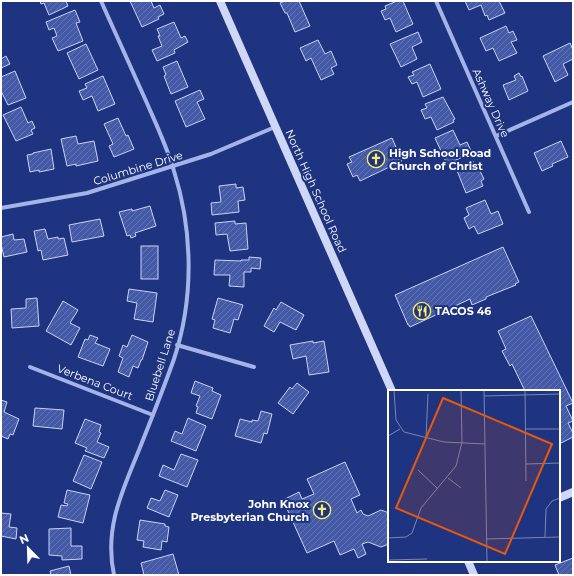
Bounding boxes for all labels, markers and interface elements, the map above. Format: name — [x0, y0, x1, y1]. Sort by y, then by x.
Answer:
street label: Ashway Drive — [470, 66, 513, 140]
street label: North High School Road — [282, 127, 350, 255]
place label: High School Road Church of Christ — [389, 146, 491, 173]
street label: Columbine Drive — [92, 148, 185, 188]
church icon: High School Road Church of Christ — [366, 149, 386, 169]
restaurant icon: TACOS 46 — [412, 301, 432, 321]
place label: TACOS 46 — [435, 304, 491, 318]
street label: Bluebell Lane — [142, 327, 178, 403]
street label: Verbena Court — [55, 361, 135, 403]
inset map — [388, 390, 560, 562]
place label: John Knox Presbyterian Church — [191, 497, 309, 524]
church icon: John Knox Presbyterian Church — [312, 500, 332, 520]
north arrow — [8, 528, 48, 568]
text: N — [17, 531, 31, 547]

